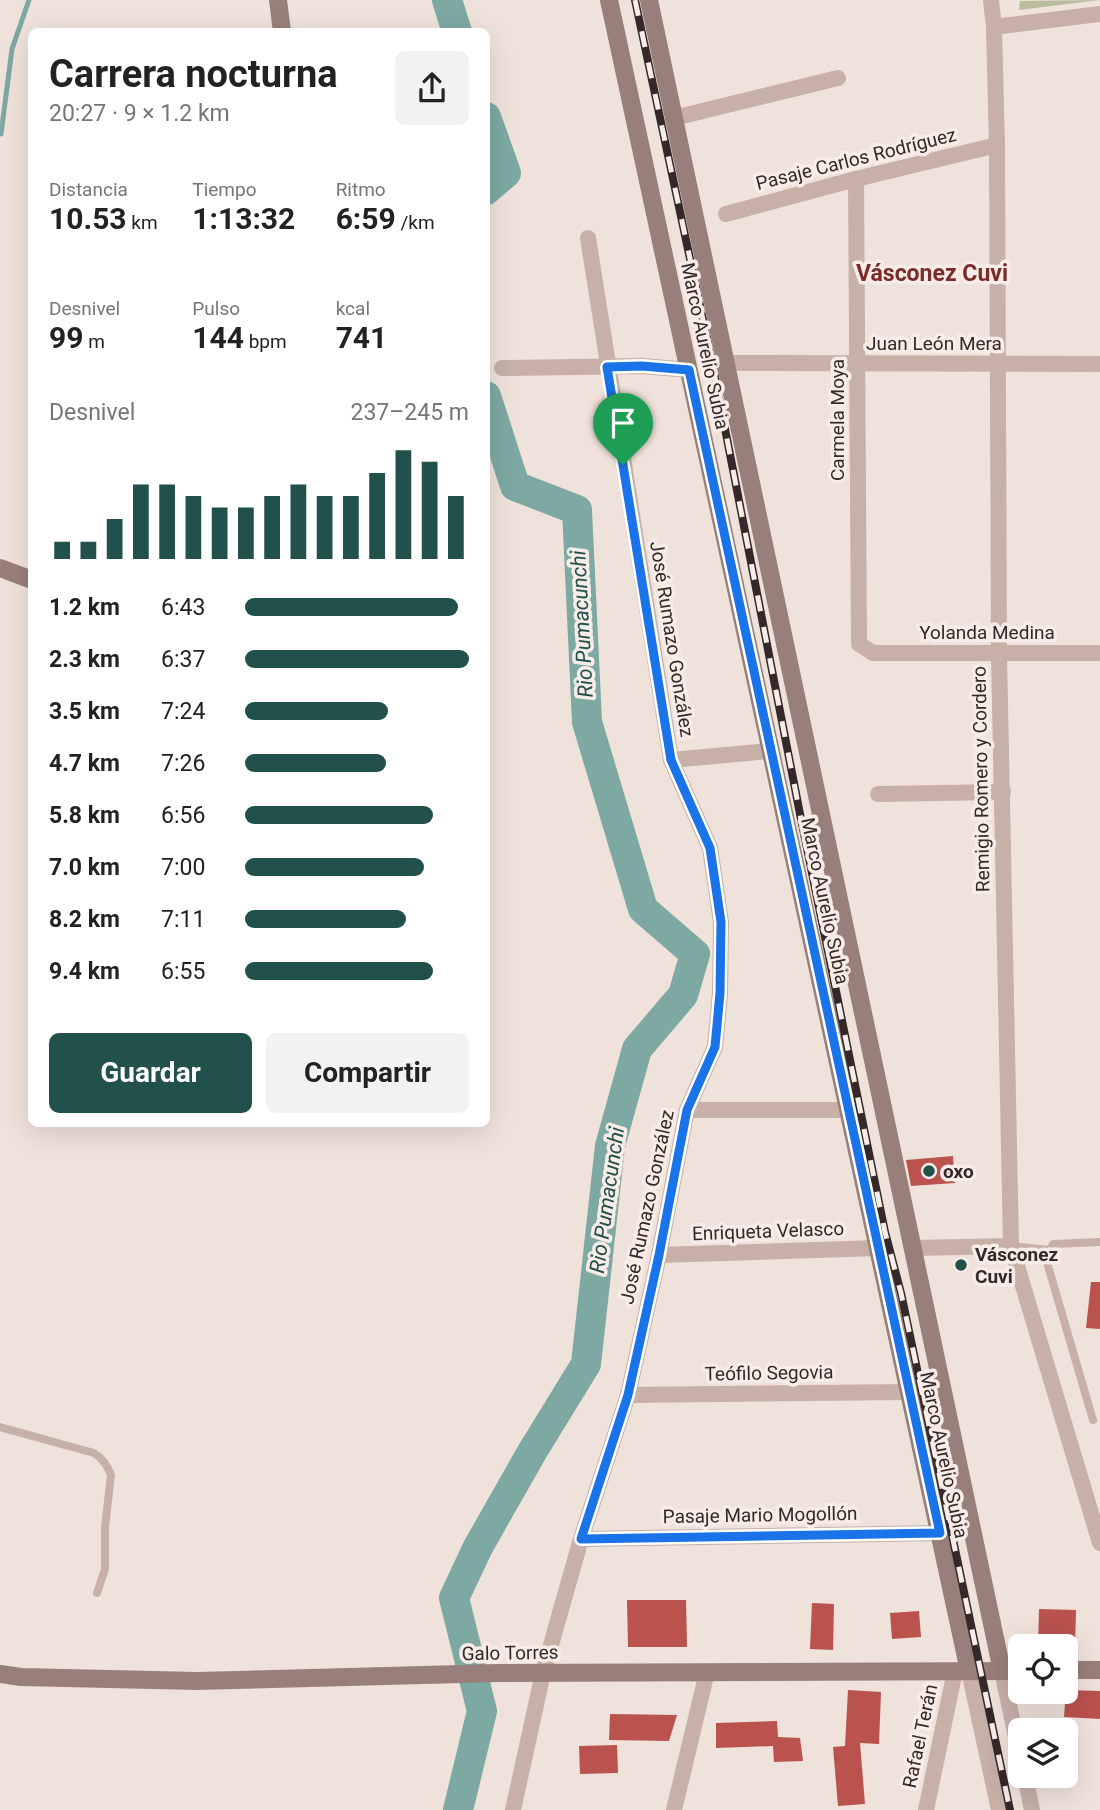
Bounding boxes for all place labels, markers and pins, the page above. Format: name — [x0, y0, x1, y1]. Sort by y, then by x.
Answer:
pin — [593, 393, 653, 465]
place label: oxo — [943, 1160, 974, 1183]
marker: oxo — [921, 1163, 937, 1179]
place label: Vásconez Cuvi — [975, 1243, 1058, 1288]
marker: Vásconez Cuvi — [953, 1257, 969, 1273]

